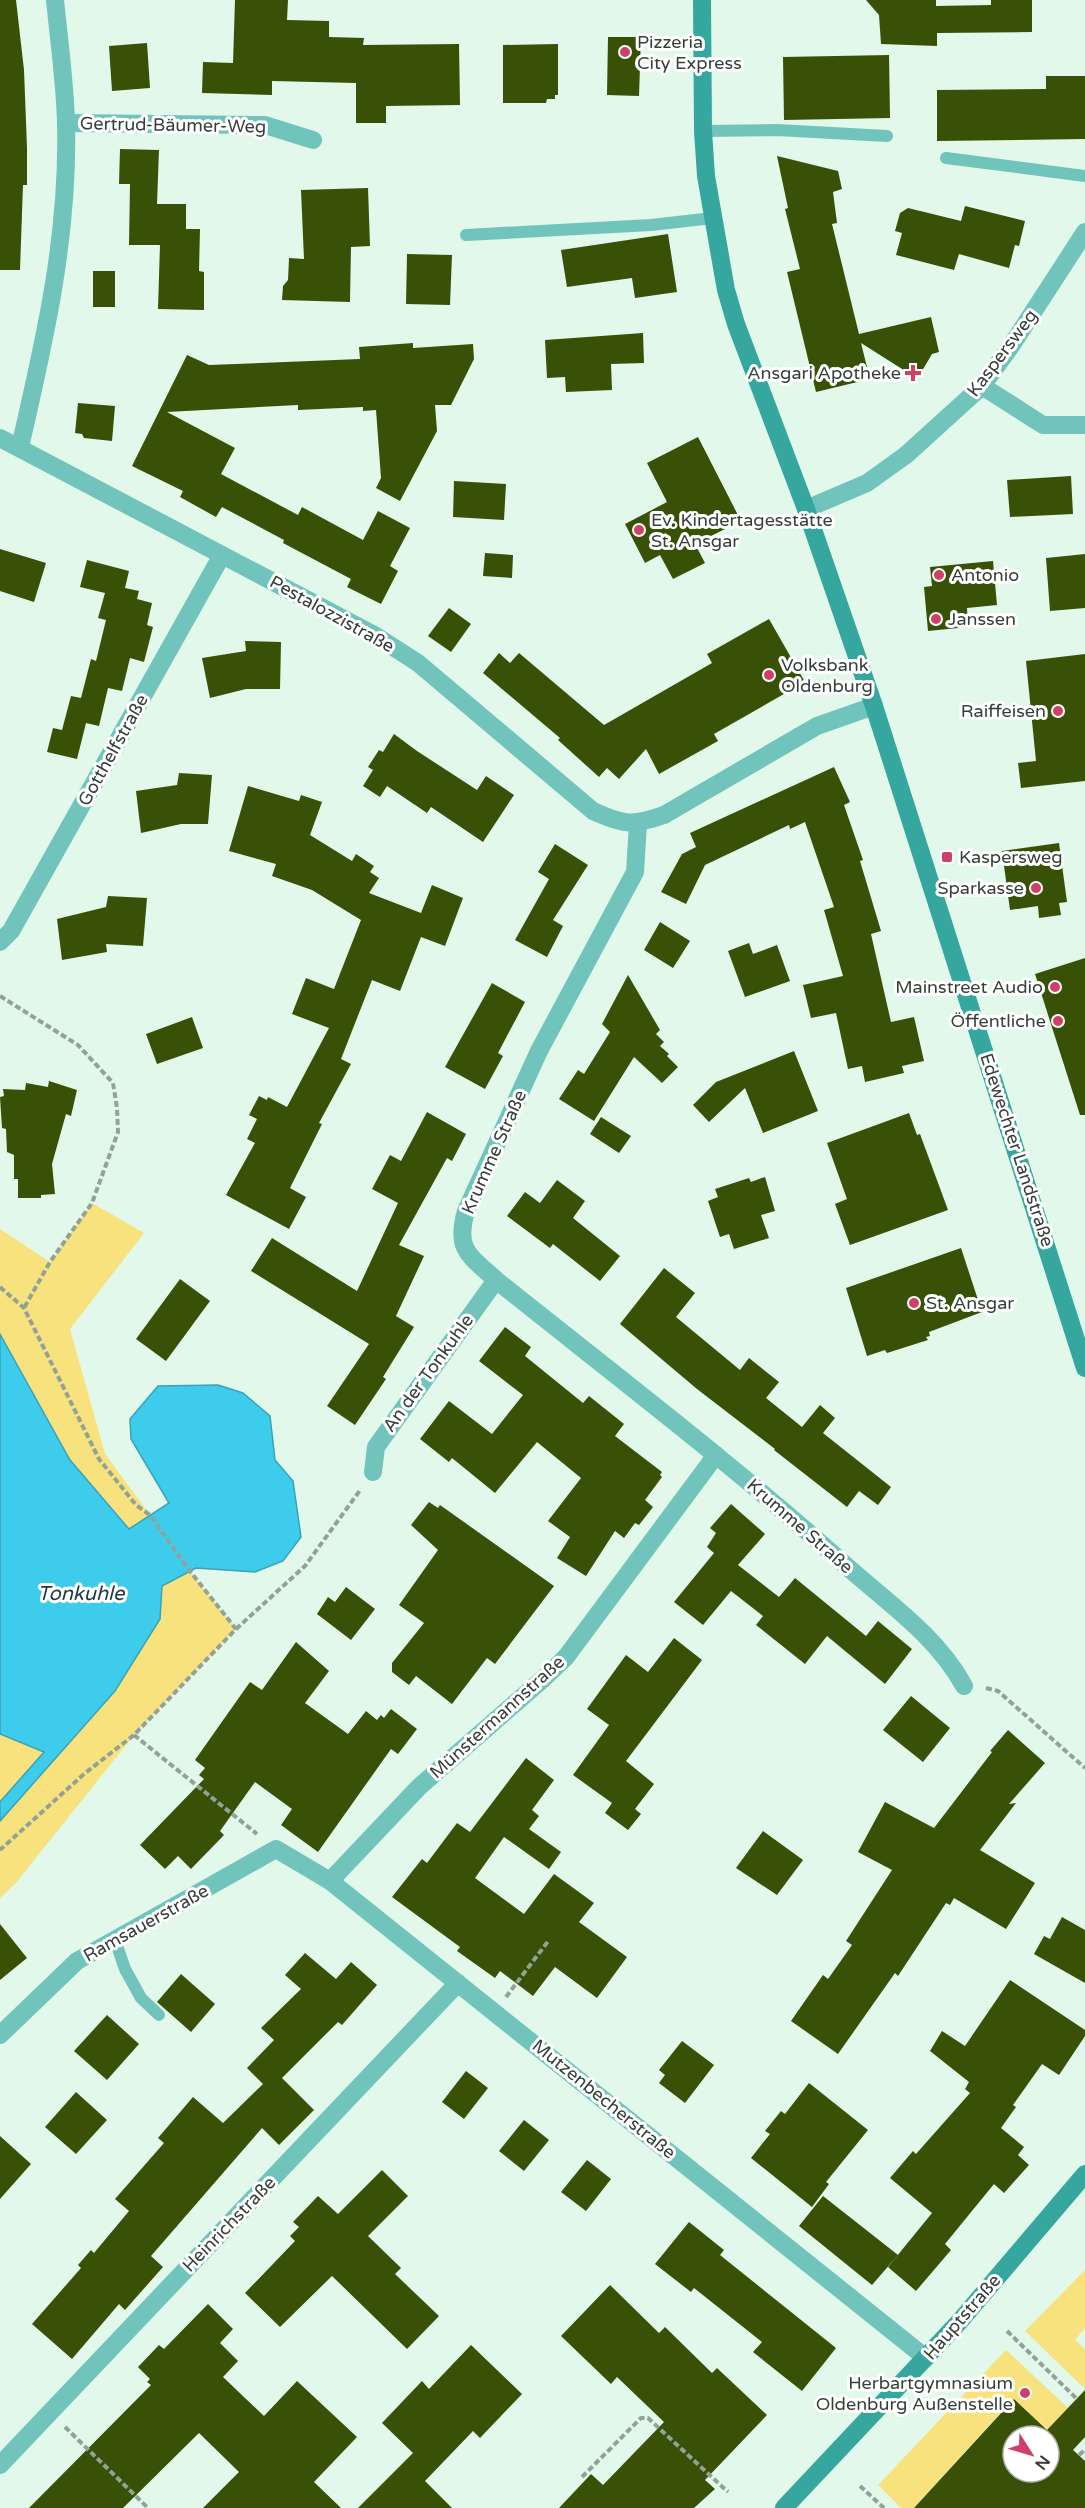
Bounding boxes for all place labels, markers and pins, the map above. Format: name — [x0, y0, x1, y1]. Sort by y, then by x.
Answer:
place label: Pizzeria City Express — [637, 31, 742, 74]
marker: Pizzeria City Express — [618, 45, 632, 59]
place label: Ansgari Apotheke — [747, 362, 901, 384]
marker: Ansgari Apotheke — [906, 366, 920, 380]
place label: Ev. Kindertagesstätte St. Ansgar — [651, 509, 833, 552]
marker: Ev. Kindertagesstätte St. Ansgar — [632, 523, 646, 537]
place label: Antonio — [951, 564, 1019, 586]
marker: Antonio — [932, 568, 946, 582]
place label: Janssen — [948, 608, 1016, 630]
marker: Janssen — [929, 612, 943, 626]
place label: Volksbank Oldenburg — [781, 654, 873, 697]
marker: Volksbank Oldenburg — [762, 668, 776, 682]
place label: Raiffeisen — [961, 700, 1046, 722]
marker: Raiffeisen — [1051, 704, 1065, 718]
place label: Kaspersweg — [959, 846, 1063, 868]
marker: Kaspersweg — [940, 850, 954, 864]
place label: Sparkasse — [937, 877, 1024, 899]
marker: Sparkasse — [1029, 881, 1043, 895]
place label: Mainstreet Audio — [895, 976, 1043, 998]
marker: Mainstreet Audio — [1048, 980, 1062, 994]
place label: Öffentliche — [950, 1010, 1046, 1032]
marker: Öffentliche — [1051, 1014, 1065, 1028]
place label: St. Ansgar — [926, 1292, 1014, 1314]
marker: St. Ansgar — [907, 1296, 921, 1310]
place label: Herbartgymnasium Oldenburg Außenstelle — [816, 2372, 1013, 2415]
marker: Herbartgymnasium Oldenburg Außenstelle — [1018, 2386, 1032, 2400]

